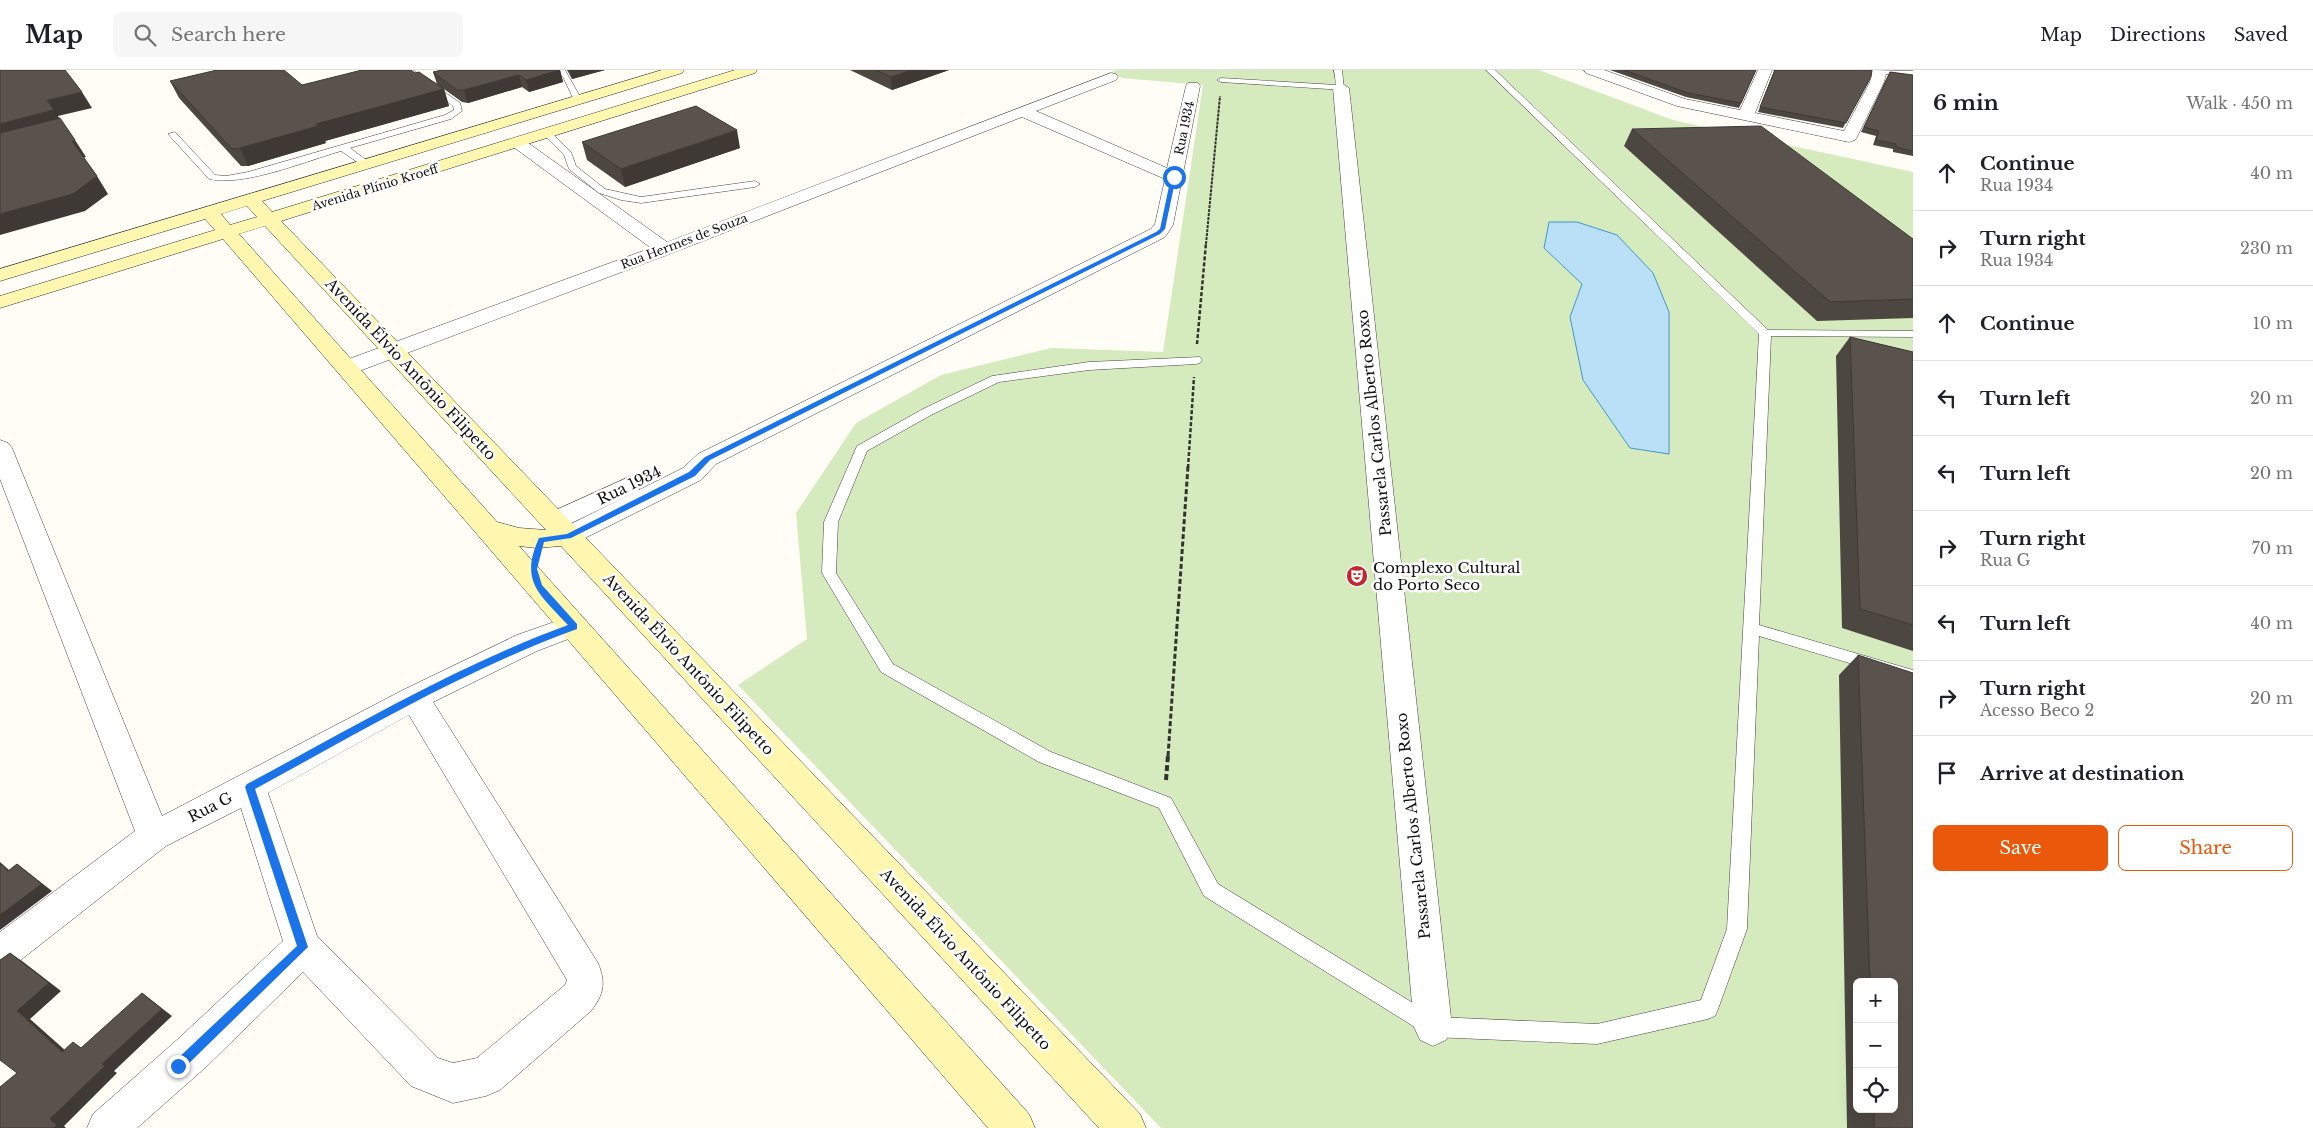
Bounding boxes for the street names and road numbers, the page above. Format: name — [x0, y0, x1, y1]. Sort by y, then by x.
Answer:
street label: Rua 1934 — [1171, 100, 1197, 156]
street label: Avenida Plínio Kroeff — [309, 160, 441, 214]
street label: Rua Hermes de Souza — [618, 210, 750, 272]
street label: Avenida Élvio Antônio Filipetto — [321, 273, 500, 464]
street label: Passarela Carlos Alberto Roxo — [1353, 309, 1395, 537]
street label: Rua 1934 — [594, 461, 664, 509]
street label: Avenida Élvio Antônio Filipetto — [599, 568, 778, 759]
street label: Passarela Carlos Alberto Roxo — [1392, 712, 1434, 940]
street label: Rua G — [185, 788, 235, 826]
street label: Avenida Élvio Antônio Filipetto — [876, 863, 1055, 1054]

